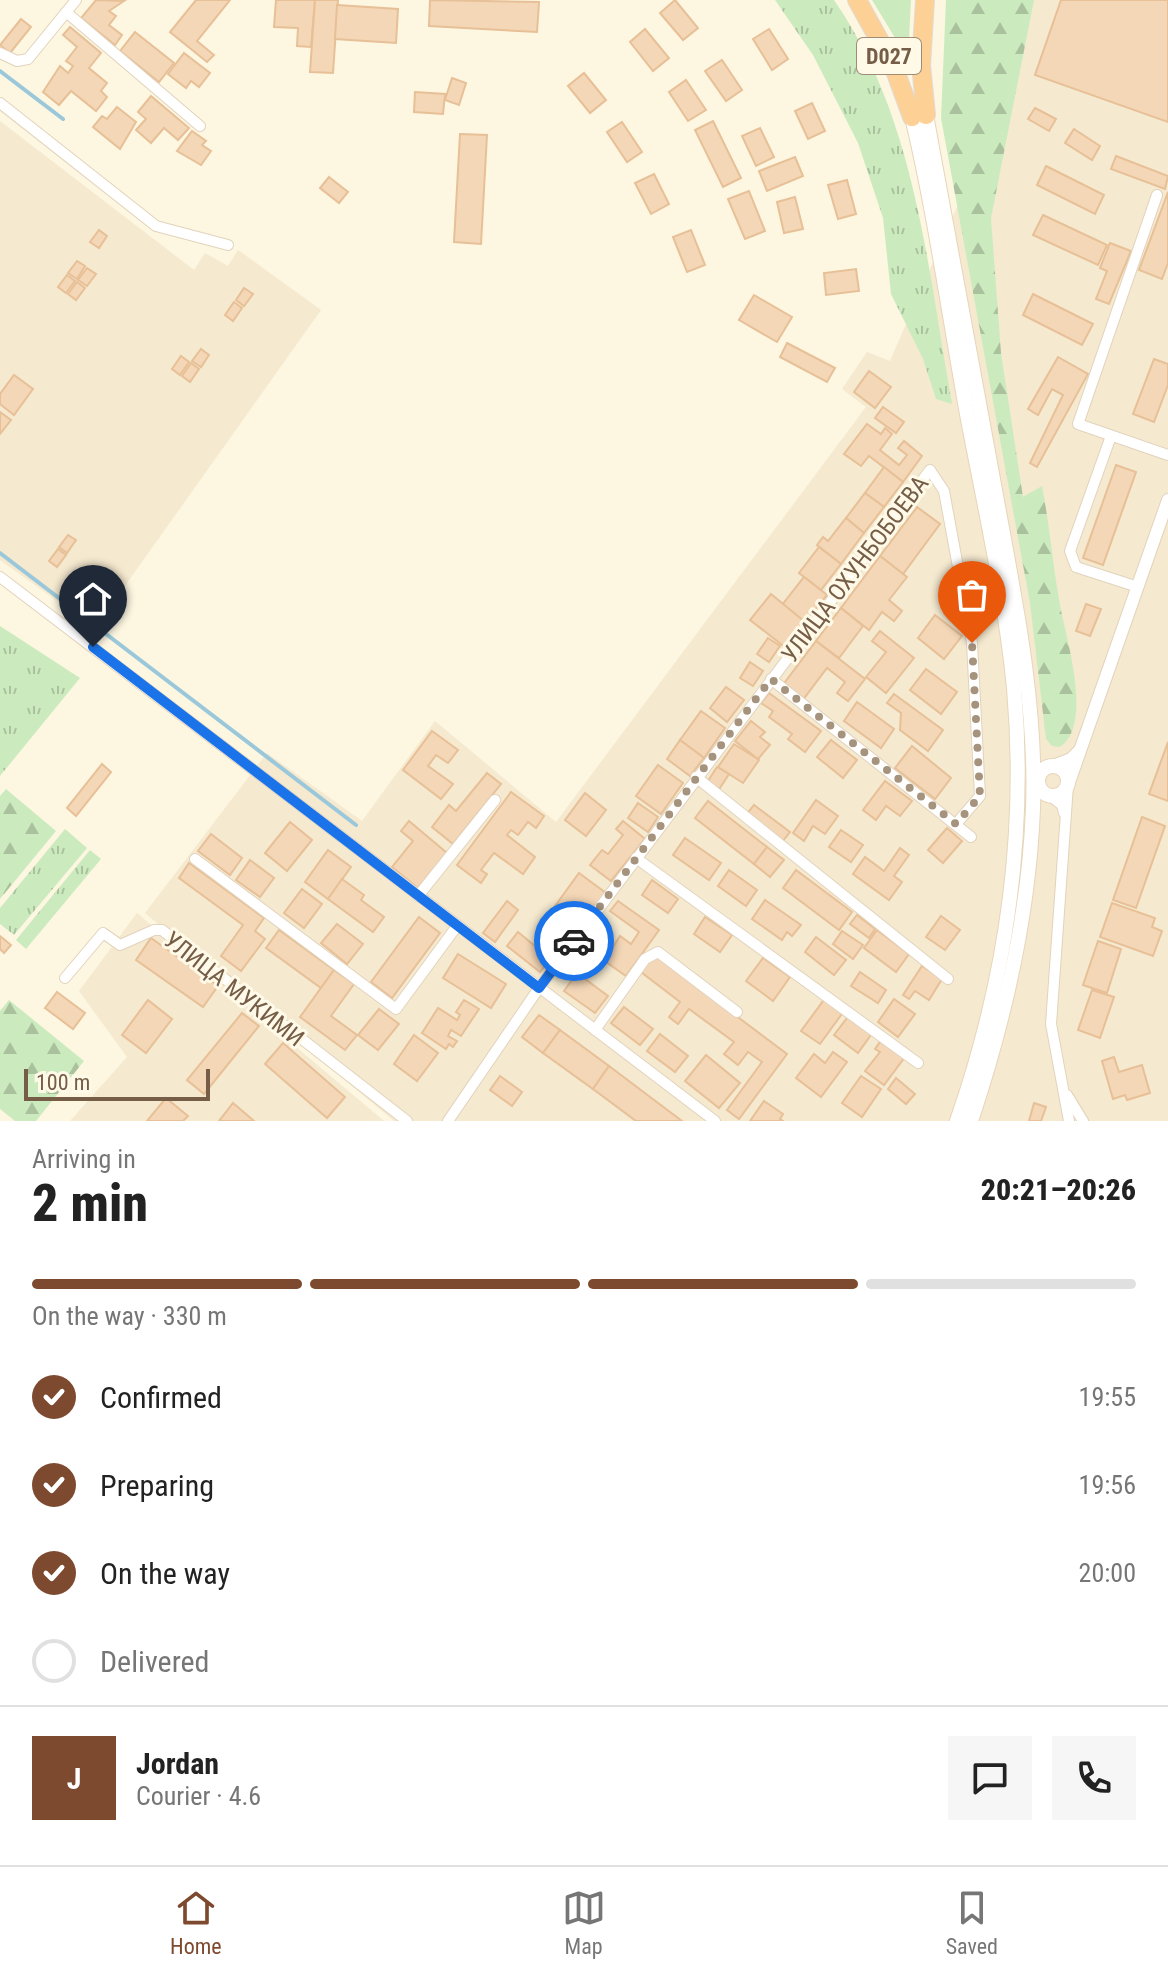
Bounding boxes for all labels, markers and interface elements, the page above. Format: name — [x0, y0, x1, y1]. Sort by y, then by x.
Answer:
road number: D027 — [857, 38, 921, 74]
street label: УЛИЦА ОХУНБОБОЕВА — [776, 470, 934, 668]
pin — [938, 561, 1006, 643]
pin — [59, 565, 127, 647]
icon: bag — [950, 573, 994, 617]
icon: home — [71, 577, 115, 621]
courier — [534, 901, 614, 981]
icon: car — [552, 919, 596, 963]
street label: УЛИЦА МУКИМИ — [159, 926, 309, 1052]
scale bar — [24, 1065, 210, 1101]
text: 100 m — [36, 1070, 90, 1095]
text: Arriving in — [32, 1144, 136, 1174]
text: 20:21–20:26 — [981, 1172, 1136, 1207]
text: 2 min — [32, 1173, 148, 1234]
text: On the way · 330 m — [32, 1301, 227, 1331]
icon: check — [32, 1375, 76, 1419]
text: Confirmed — [100, 1380, 222, 1415]
text: 19:55 — [1079, 1382, 1136, 1412]
icon: check — [32, 1463, 76, 1507]
text: Preparing — [100, 1468, 214, 1503]
text: 19:56 — [1079, 1470, 1136, 1500]
icon: check — [32, 1551, 76, 1595]
text: On the way — [100, 1556, 230, 1591]
text: 20:00 — [1079, 1558, 1136, 1588]
text: Delivered — [100, 1644, 209, 1679]
button: chat — [948, 1736, 1032, 1820]
button: phone — [1052, 1736, 1136, 1820]
text: Jordan — [136, 1746, 219, 1781]
text: J — [67, 1761, 81, 1796]
text: Courier · 4.6 — [136, 1781, 261, 1811]
tab: Home — [170, 1886, 222, 1959]
tab: Map — [562, 1886, 606, 1959]
tab: Saved — [946, 1886, 998, 1959]

